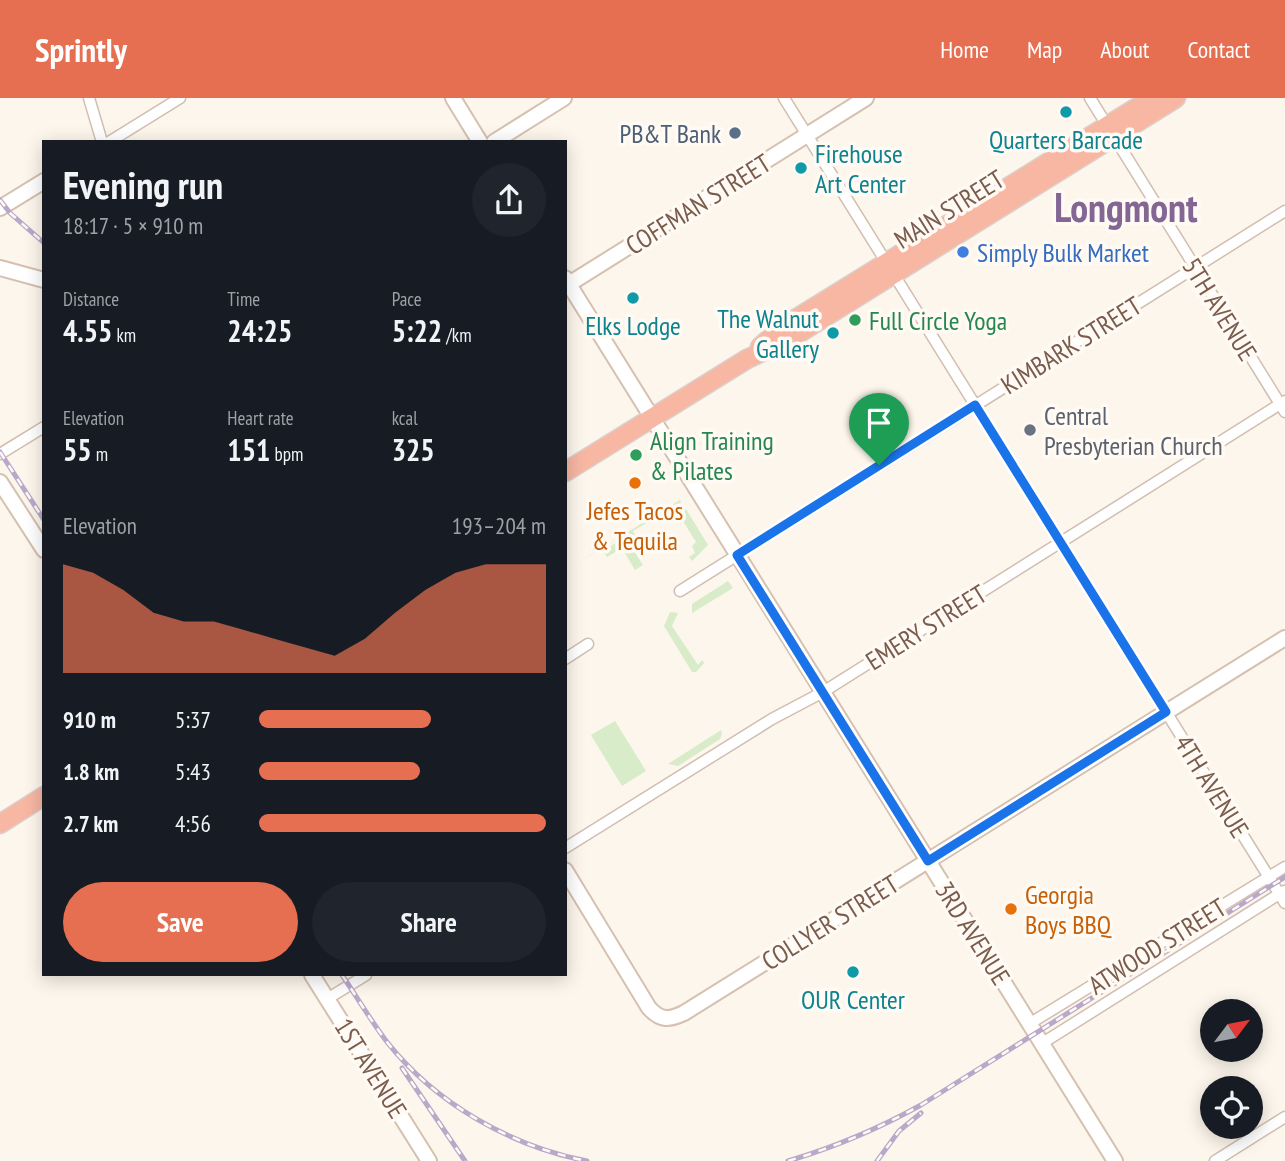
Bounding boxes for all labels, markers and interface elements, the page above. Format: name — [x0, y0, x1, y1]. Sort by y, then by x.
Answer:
text: Sprintly — [35, 28, 127, 71]
text: Home — [940, 34, 989, 65]
text: Map — [1027, 34, 1062, 65]
text: About — [1100, 34, 1149, 65]
text: Contact — [1187, 34, 1250, 65]
marker: Quarters Barcade — [1058, 104, 1074, 120]
place label: PB&T Bank — [620, 117, 721, 150]
place label: Quarters Barcade — [989, 123, 1143, 156]
marker: PB&T Bank — [727, 125, 743, 141]
place label: Firehouse Art Center — [815, 137, 906, 200]
street label: COFFMAN STREET — [619, 146, 777, 262]
text: Evening run — [63, 160, 223, 209]
marker: Firehouse Art Center — [793, 160, 809, 176]
street label: MAIN STREET — [888, 162, 1010, 256]
button: share — [472, 163, 546, 237]
district label: Longmont — [1054, 181, 1198, 233]
text: 18:17 · 5 × 910 m — [63, 211, 203, 240]
place label: Simply Bulk Market — [977, 236, 1149, 269]
marker: Simply Bulk Market — [955, 244, 971, 260]
street label: 5TH AVENUE — [1175, 251, 1265, 367]
text: Distance — [63, 287, 119, 311]
text: Time — [227, 287, 260, 311]
text: Pace — [392, 287, 422, 311]
street label: KIMBARK STREET — [995, 289, 1148, 401]
marker: Elks Lodge — [625, 290, 641, 306]
place label: The Walnut Gallery — [717, 302, 819, 365]
place label: Full Circle Yoga — [869, 304, 1007, 337]
place label: Elks Lodge — [585, 309, 681, 342]
text: 4.55 — [63, 311, 112, 350]
text: 24:25 — [227, 311, 292, 350]
text: 5:22 — [392, 311, 442, 350]
marker: Full Circle Yoga — [847, 312, 863, 328]
text: km — [112, 323, 136, 347]
text: /km — [442, 323, 472, 347]
marker: The Walnut Gallery — [825, 325, 841, 341]
pin — [849, 393, 909, 465]
place label: Central Presbyterian Church — [1044, 399, 1223, 462]
icon: arrive — [860, 404, 898, 442]
text: Elevation — [63, 406, 124, 430]
text: Heart rate — [227, 406, 294, 430]
text: kcal — [392, 406, 418, 430]
marker: Central Presbyterian Church — [1022, 422, 1038, 438]
place label: Align Training & Pilates — [650, 424, 774, 487]
text: 55 — [63, 430, 92, 469]
text: 151 — [227, 430, 270, 469]
text: 325 — [392, 430, 435, 469]
text: m — [92, 442, 108, 466]
text: bpm — [270, 442, 303, 466]
marker: Align Training & Pilates — [628, 447, 644, 463]
marker: Jefes Tacos & Tequila — [627, 475, 643, 491]
place label: Jefes Tacos & Tequila — [586, 494, 683, 557]
text: Elevation — [63, 511, 137, 540]
text: 193–204 m — [452, 511, 546, 540]
street label: EMERY STREET — [860, 577, 993, 677]
text: 910 m — [63, 705, 116, 734]
text: 5:37 — [175, 705, 211, 734]
street label: 4TH AVENUE — [1167, 728, 1257, 844]
text: 1.8 km — [63, 757, 119, 786]
text: 5:43 — [175, 757, 211, 786]
text: 2.7 km — [63, 809, 118, 838]
text: 4:56 — [175, 809, 211, 838]
street label: COLLYER STREET — [756, 867, 905, 977]
street label: 3RD AVENUE — [928, 875, 1018, 991]
place label: Georgia Boys BBQ — [1025, 878, 1112, 941]
button: Save — [63, 882, 298, 962]
button: Share — [312, 882, 546, 962]
street label: ATWOOD STREET — [1082, 890, 1232, 1001]
marker: Georgia Boys BBQ — [1003, 901, 1019, 917]
marker: OUR Center — [845, 964, 861, 980]
place label: OUR Center — [801, 983, 905, 1016]
north arrow — [1200, 999, 1264, 1062]
map controls — [1200, 999, 1263, 1139]
street label: 1ST AVENUE — [327, 1012, 415, 1124]
button: locate — [1200, 1076, 1263, 1139]

